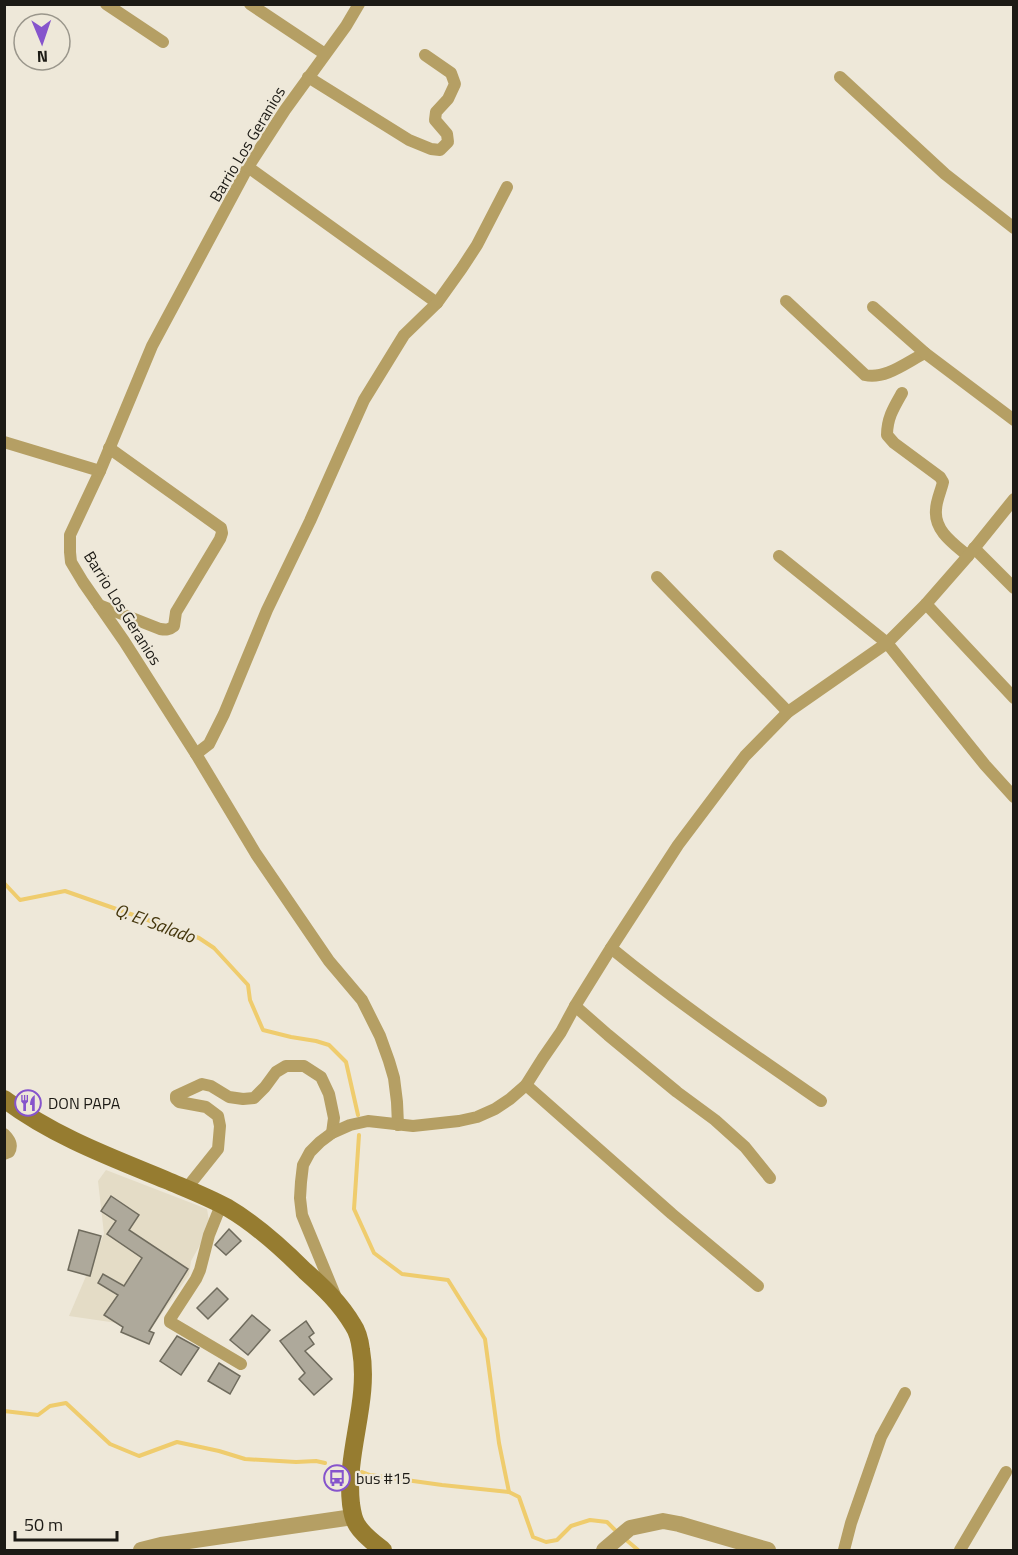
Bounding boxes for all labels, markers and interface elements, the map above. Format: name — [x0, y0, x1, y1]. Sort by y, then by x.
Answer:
north arrow — [12, 12, 72, 72]
text: N — [37, 45, 48, 69]
street label: Barrio Los Geranios — [203, 82, 291, 206]
street label: Barrio Los Geranios — [78, 546, 168, 670]
water label: Q. El Salado — [111, 896, 200, 950]
restaurant icon: DON PAPA — [13, 1088, 43, 1118]
place label: DON PAPA — [48, 1091, 121, 1115]
bus stop icon: bus #15 — [322, 1463, 352, 1493]
place label: bus #15 — [356, 1466, 411, 1490]
scale bar — [15, 1504, 117, 1542]
text: 50 m — [24, 1511, 63, 1538]

